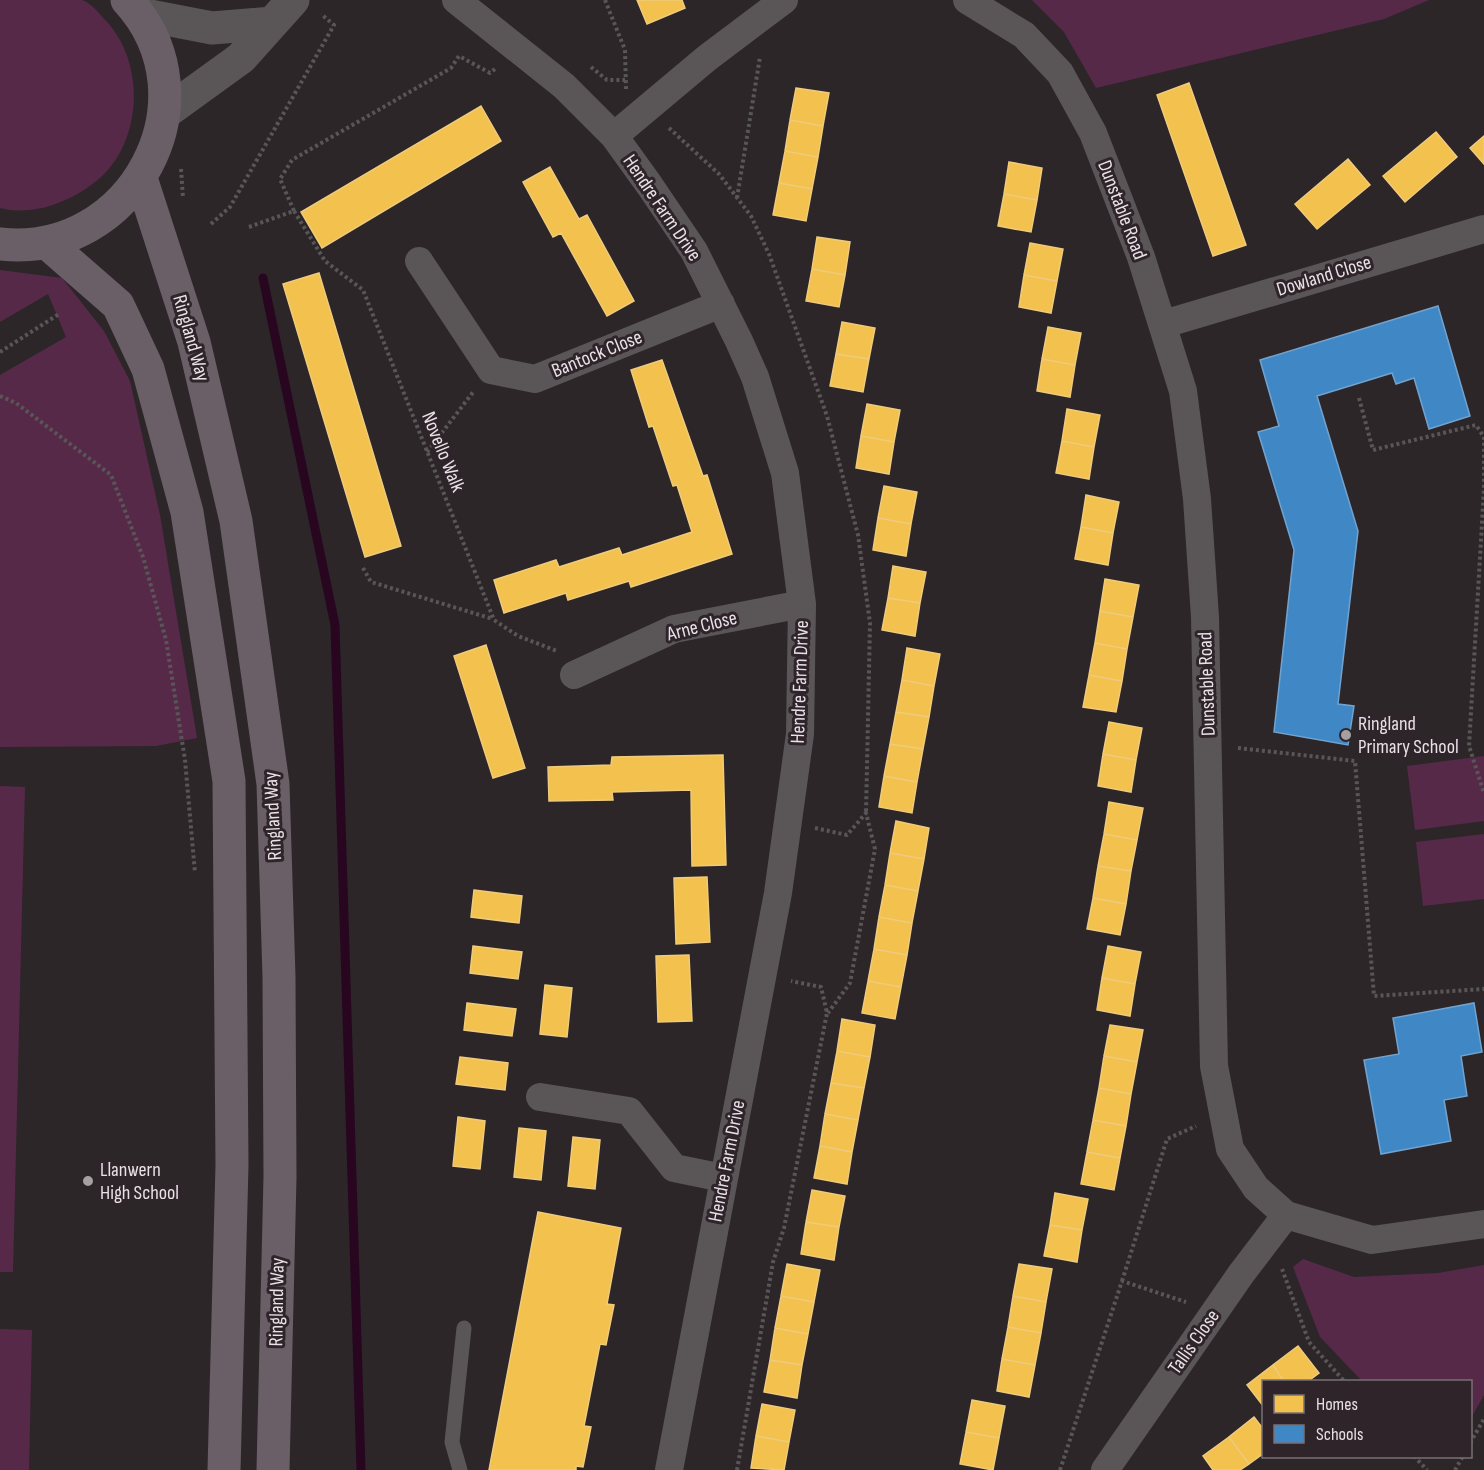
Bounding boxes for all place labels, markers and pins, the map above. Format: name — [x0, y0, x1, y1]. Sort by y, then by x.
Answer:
place label: Ringland Primary School — [1358, 712, 1459, 759]
marker: Ringland Primary School — [1339, 728, 1353, 742]
place label: Llanwern High School — [100, 1158, 179, 1205]
marker: Llanwern High School — [81, 1174, 95, 1188]

